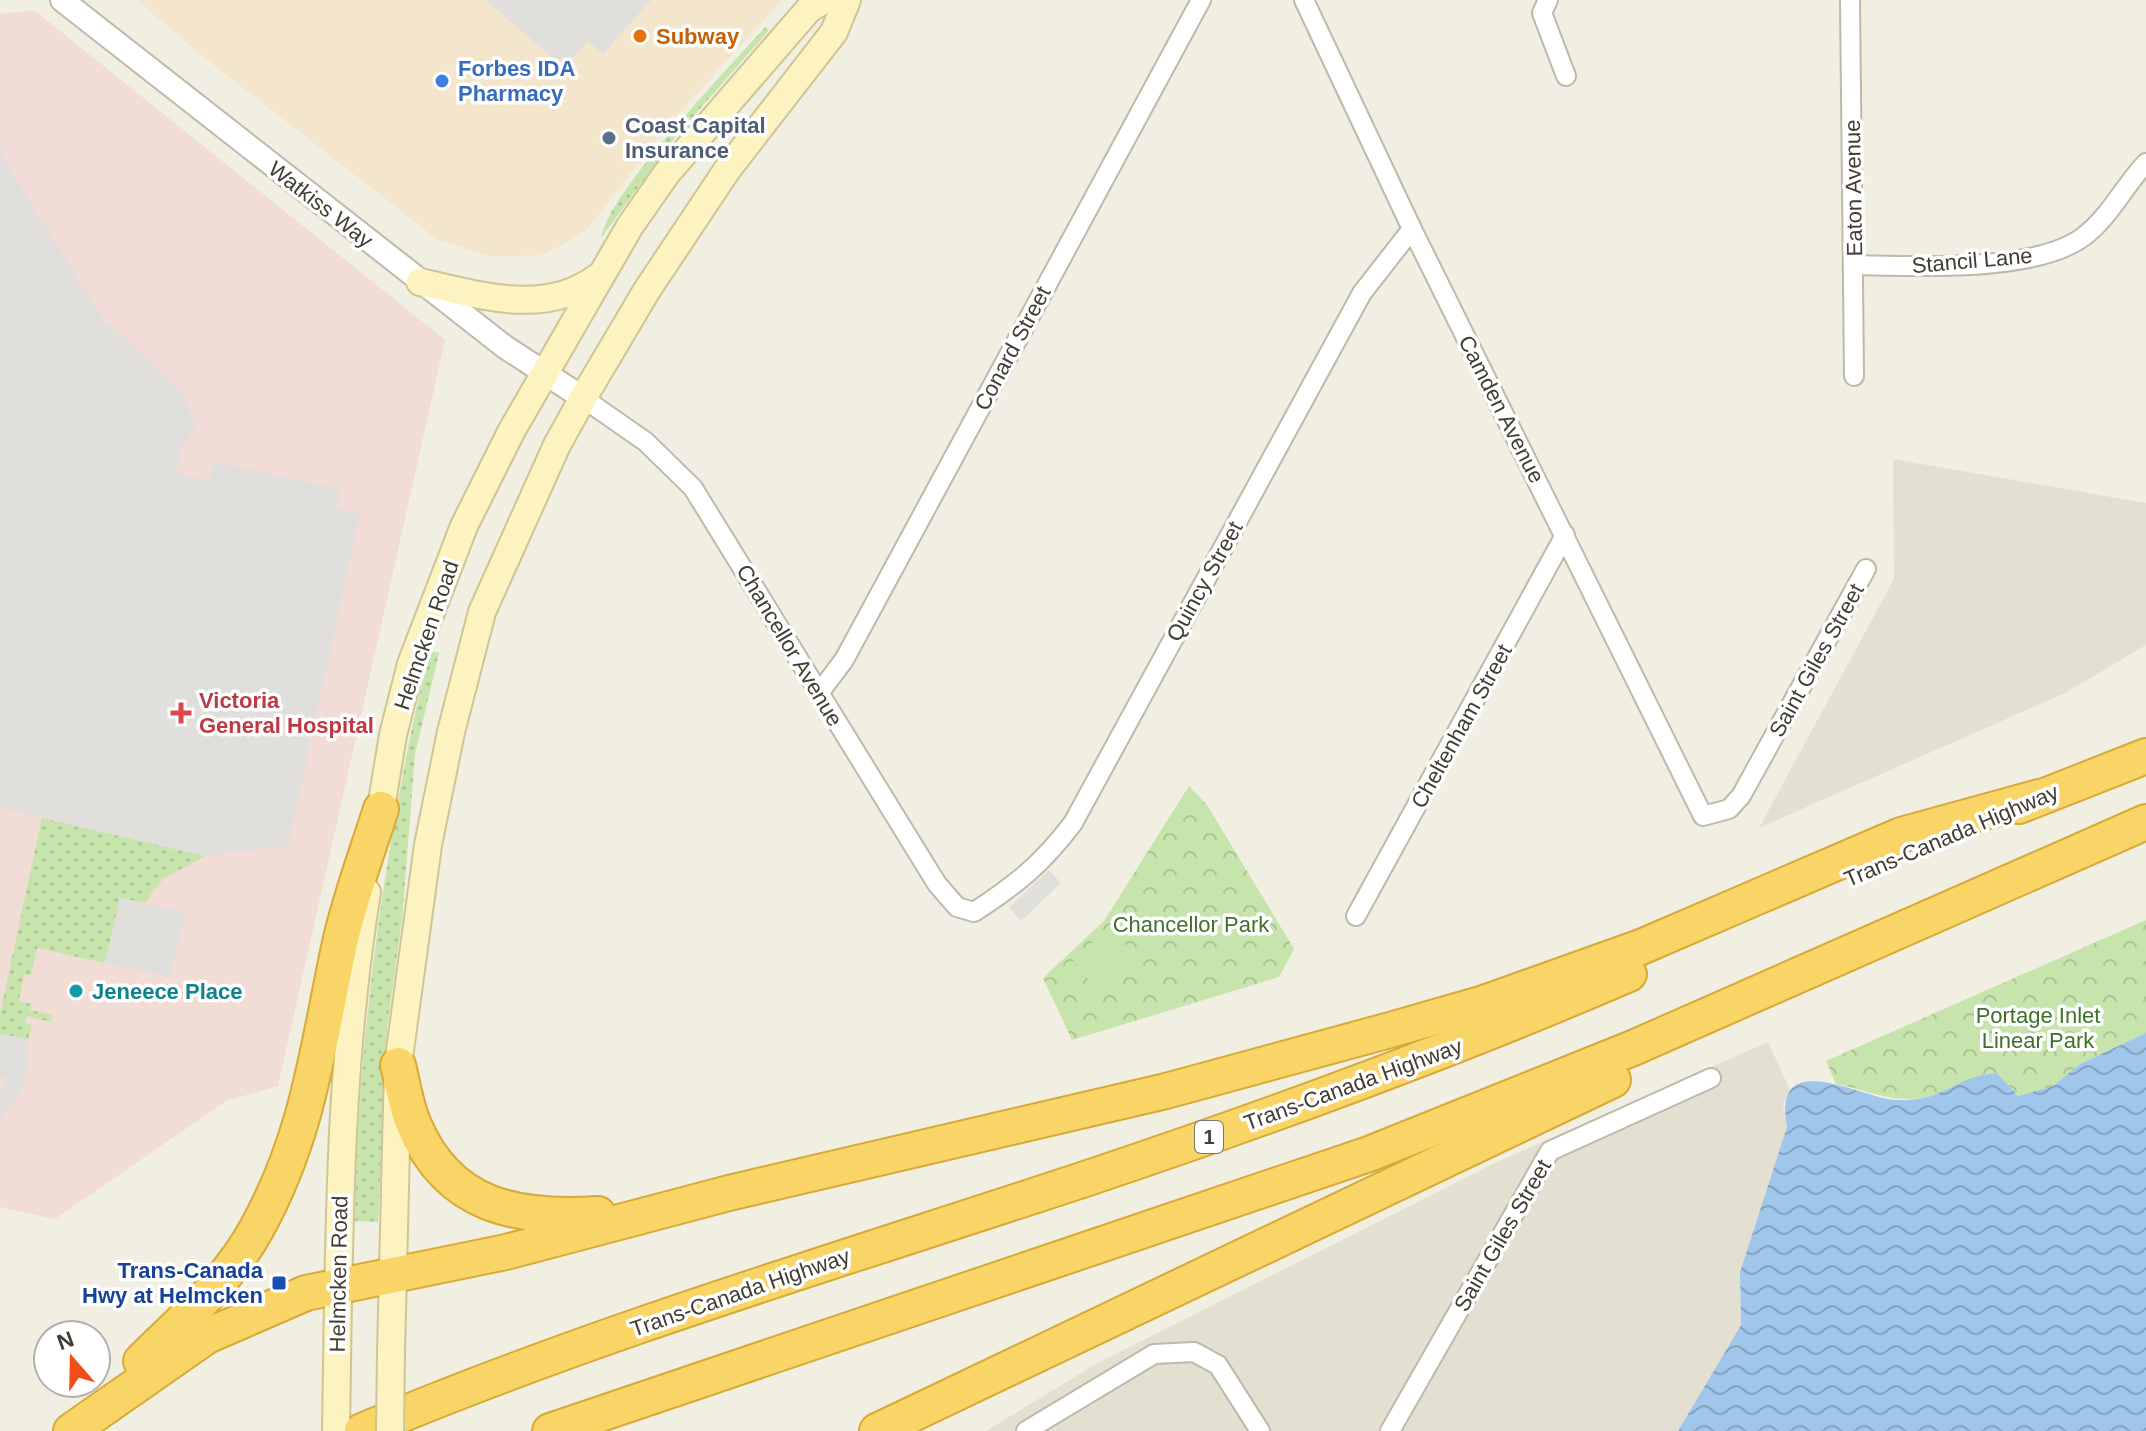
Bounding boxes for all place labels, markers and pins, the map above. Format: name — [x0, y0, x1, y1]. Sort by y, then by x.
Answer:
place label: Subway — [656, 24, 740, 49]
marker: Subway — [631, 27, 649, 45]
place label: Forbes IDA Pharmacy — [458, 56, 575, 106]
marker: Forbes IDA Pharmacy — [433, 72, 451, 90]
place label: Coast Capital Insurance — [625, 113, 766, 163]
marker: Coast Capital Insurance — [600, 129, 618, 147]
place label: Victoria General Hospital — [199, 688, 374, 738]
marker: Victoria General Hospital — [170, 702, 192, 724]
place label: Jeneece Place — [92, 979, 242, 1004]
marker: Jeneece Place — [67, 982, 85, 1000]
place label: Trans-Canada Hwy at Helmcken — [82, 1258, 264, 1308]
marker: Trans-Canada Hwy at Helmcken — [270, 1274, 288, 1292]

